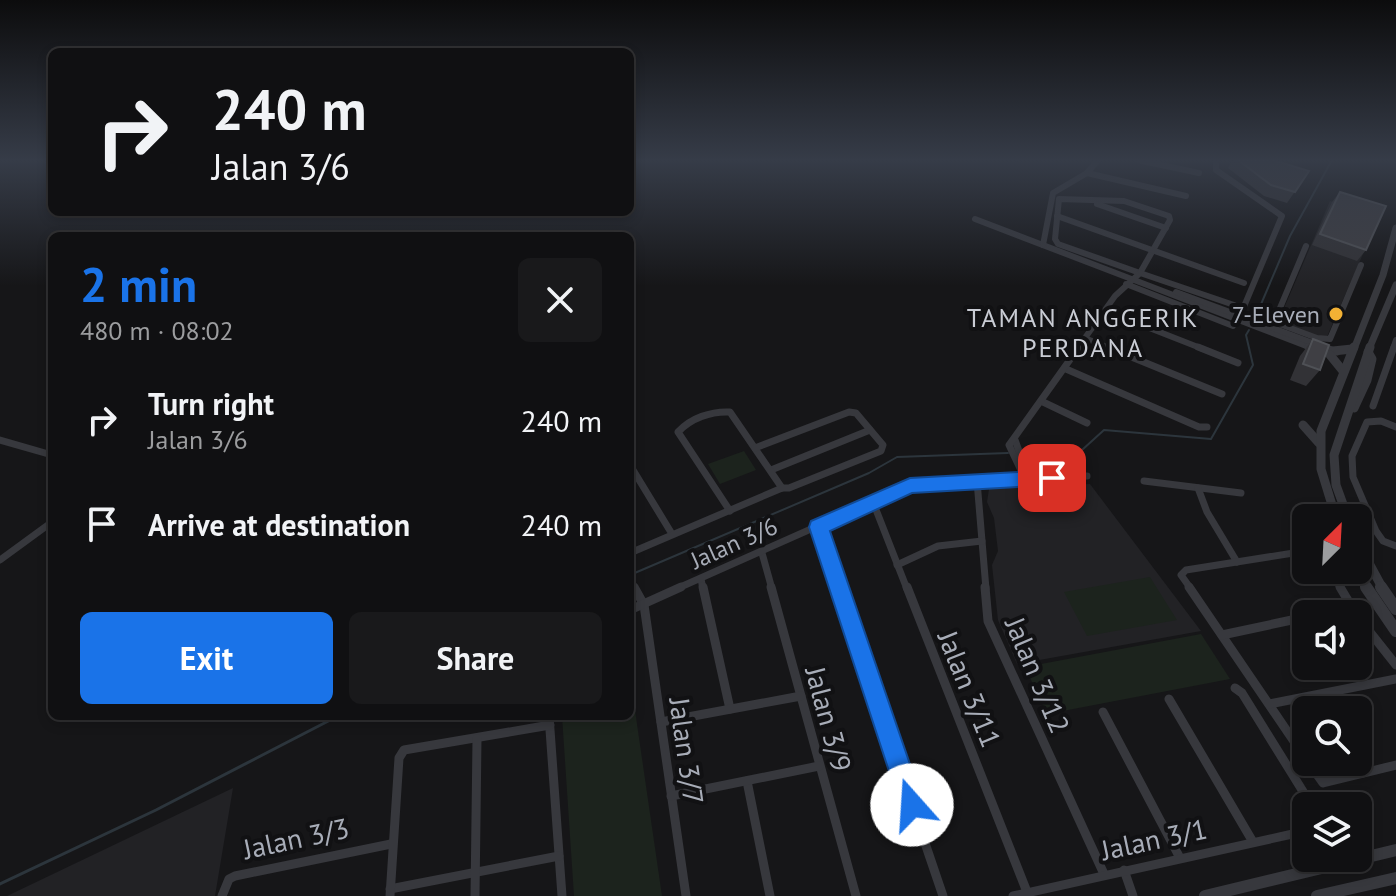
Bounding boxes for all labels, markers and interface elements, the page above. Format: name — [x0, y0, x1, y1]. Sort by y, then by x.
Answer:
text: 240 m — [212, 73, 367, 145]
icon: right — [80, 80, 184, 184]
text: Jalan 3/6 — [212, 143, 350, 190]
text: 2 min — [80, 253, 197, 315]
button: close — [518, 258, 602, 342]
place label: 7-Eleven — [1232, 299, 1320, 330]
district label: TAMAN ANGGERIK PERDANA — [967, 301, 1199, 364]
marker: 7-Eleven — [1327, 305, 1345, 323]
text: 480 m · 08:02 — [80, 314, 234, 347]
text: Turn right — [148, 384, 274, 423]
icon: right — [80, 398, 124, 442]
text: 240 m — [521, 401, 602, 440]
text: Jalan 3/6 — [148, 423, 248, 456]
pin — [1018, 444, 1086, 512]
icon: arrive — [1030, 456, 1074, 500]
icon: arrive — [80, 502, 124, 546]
north arrow — [1292, 504, 1372, 584]
map controls — [1292, 504, 1372, 872]
text: Arrive at destination — [148, 505, 410, 544]
text: 240 m — [521, 505, 602, 544]
street label: Jalan 3/6 — [685, 510, 782, 576]
button: sound — [1292, 600, 1372, 680]
street label: Jalan 3/12 — [997, 610, 1079, 739]
button: Exit — [80, 612, 333, 704]
button: Share — [349, 612, 602, 704]
street label: Jalan 3/11 — [930, 624, 1010, 753]
street label: Jalan 3/9 — [797, 661, 861, 776]
street label: Jalan 3/7 — [661, 694, 713, 807]
button: search — [1292, 696, 1372, 776]
position arrow — [870, 763, 954, 847]
button: layers — [1292, 792, 1372, 872]
street label: Jalan 3/3 — [239, 809, 352, 867]
street label: Jalan 3/1 — [1097, 810, 1210, 868]

